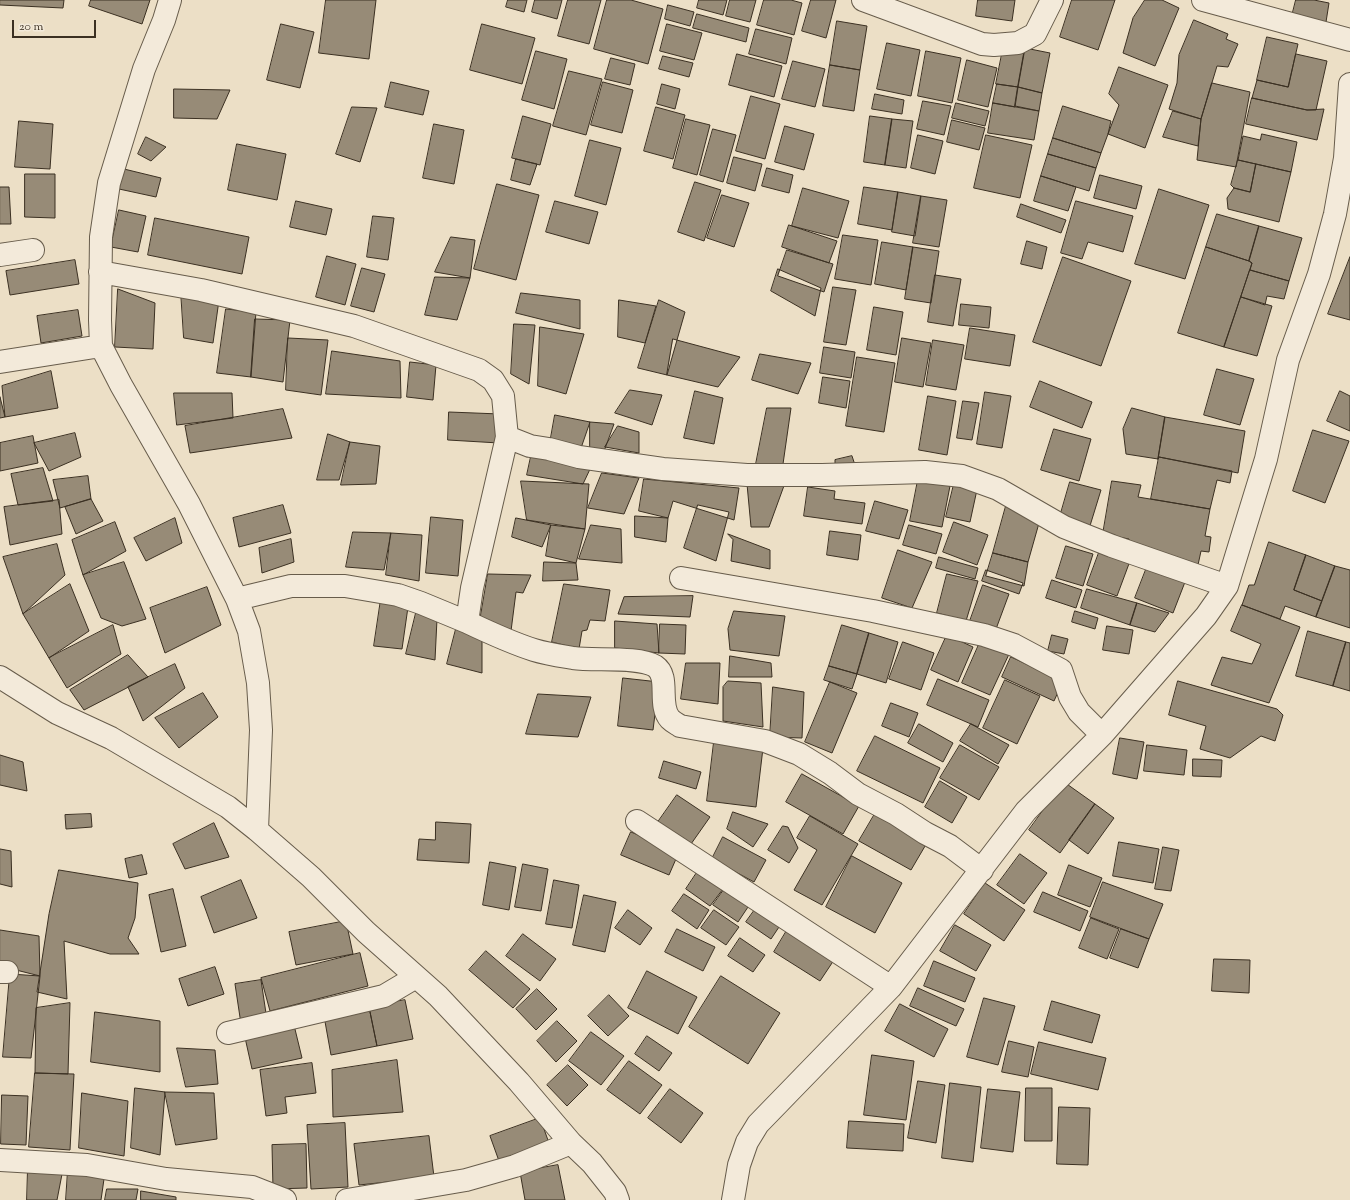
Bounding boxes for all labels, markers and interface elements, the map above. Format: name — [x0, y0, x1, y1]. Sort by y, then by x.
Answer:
scale bar — [14, 12, 98, 38]
text: 20 m — [19, 18, 43, 36]

